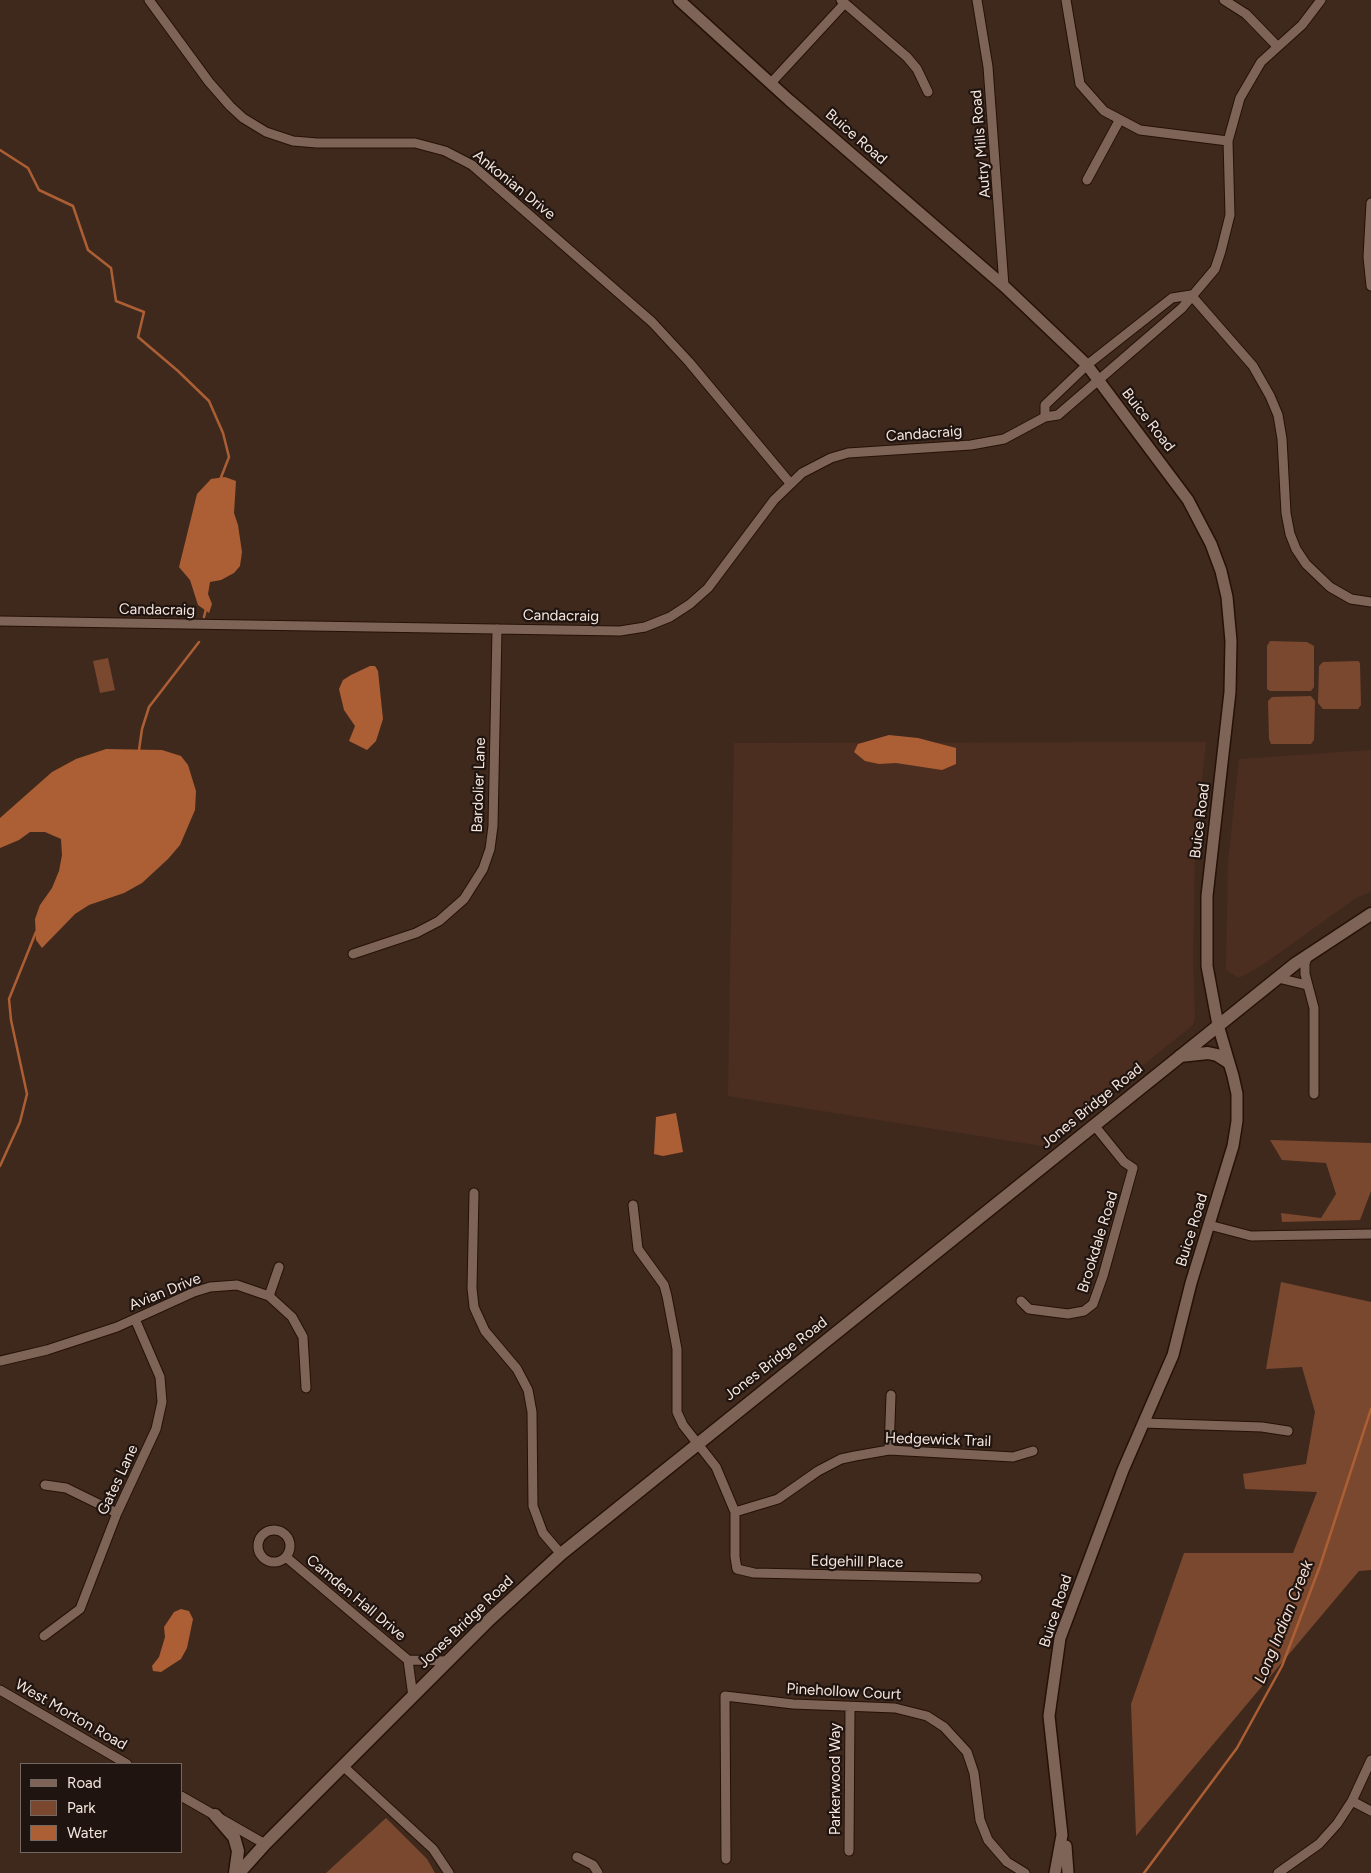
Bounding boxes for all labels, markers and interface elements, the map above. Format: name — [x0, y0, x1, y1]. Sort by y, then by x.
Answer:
street label: Autry Mills Road — [967, 89, 995, 199]
street label: Buice Road — [822, 105, 890, 169]
street label: Ankonian Drive — [469, 146, 559, 224]
street label: Buice Road — [1118, 385, 1178, 455]
street label: Candacraig — [885, 422, 963, 446]
street label: Candacraig — [119, 600, 195, 620]
street label: Candacraig — [523, 606, 599, 626]
street label: Bardolier Lane — [468, 737, 490, 833]
street label: Buice Road — [1186, 782, 1214, 860]
street label: Jones Bridge Road — [1038, 1060, 1146, 1152]
street label: Brookdale Road — [1074, 1189, 1122, 1295]
street label: Buice Road — [1172, 1191, 1212, 1269]
street label: Avian Drive — [127, 1269, 203, 1315]
street label: Jones Bridge Road — [721, 1313, 831, 1405]
street label: Hedgewick Trail — [884, 1429, 992, 1451]
street label: Gates Lane — [94, 1442, 142, 1518]
street label: Camden Hall Drive — [303, 1551, 409, 1645]
street label: Edgehill Place — [810, 1552, 904, 1572]
water label: Long Indian Creek — [1251, 1558, 1317, 1686]
street label: Jones Bridge Road — [415, 1572, 517, 1672]
street label: Buice Road — [1036, 1572, 1076, 1650]
street label: West Morton Road — [12, 1676, 130, 1754]
street label: Pinehollow Court — [786, 1680, 902, 1704]
street label: Parkerwood Way — [827, 1723, 845, 1835]
legend — [20, 1763, 182, 1853]
text: Road — [67, 1774, 102, 1792]
text: Park — [67, 1799, 96, 1817]
text: Water — [67, 1824, 107, 1842]

